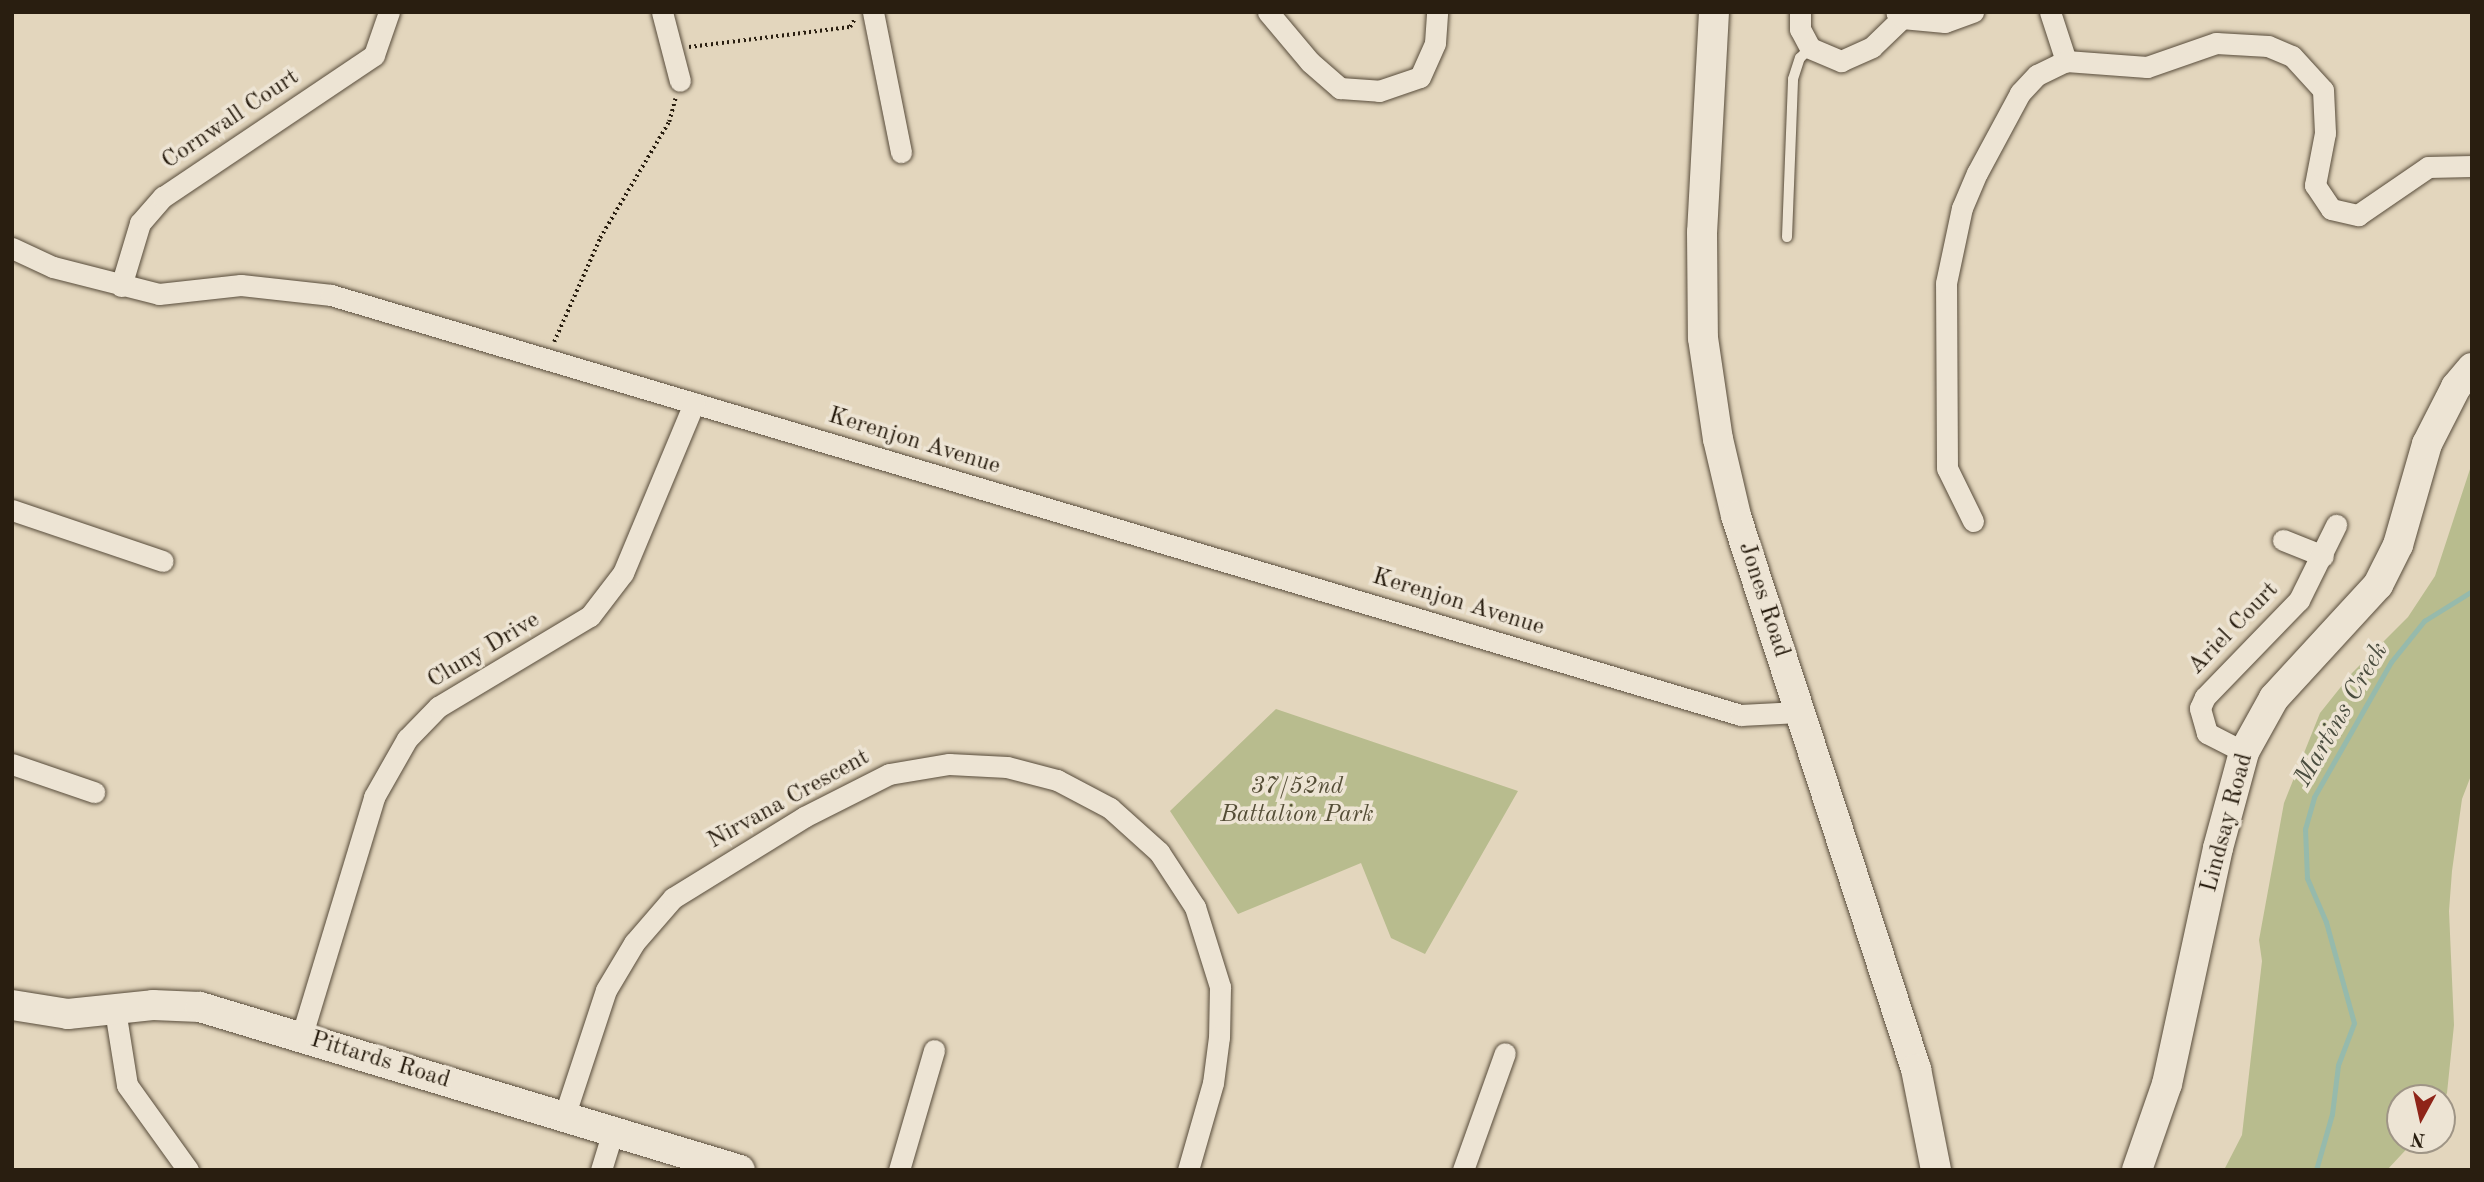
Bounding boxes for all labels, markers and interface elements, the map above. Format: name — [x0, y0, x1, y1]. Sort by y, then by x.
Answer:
street label: Cornwall Court — [157, 64, 305, 176]
street label: Kerenjon Avenue — [824, 402, 1004, 482]
street label: Jones Road — [1731, 539, 1795, 661]
street label: Kerenjon Avenue — [1368, 563, 1548, 643]
street label: Ariel Court — [2183, 577, 2285, 681]
street label: Cluny Drive — [423, 606, 545, 696]
water label: Martins Creek — [2288, 637, 2396, 793]
street label: Nirvana Crescent — [703, 744, 875, 856]
street label: Lindsay Road — [2196, 750, 2260, 896]
park label: 37/52nd Battalion Park — [1220, 774, 1374, 830]
street label: Pittards Road — [307, 1026, 453, 1096]
north arrow — [2386, 1084, 2456, 1154]
text: N — [2410, 1128, 2427, 1149]

